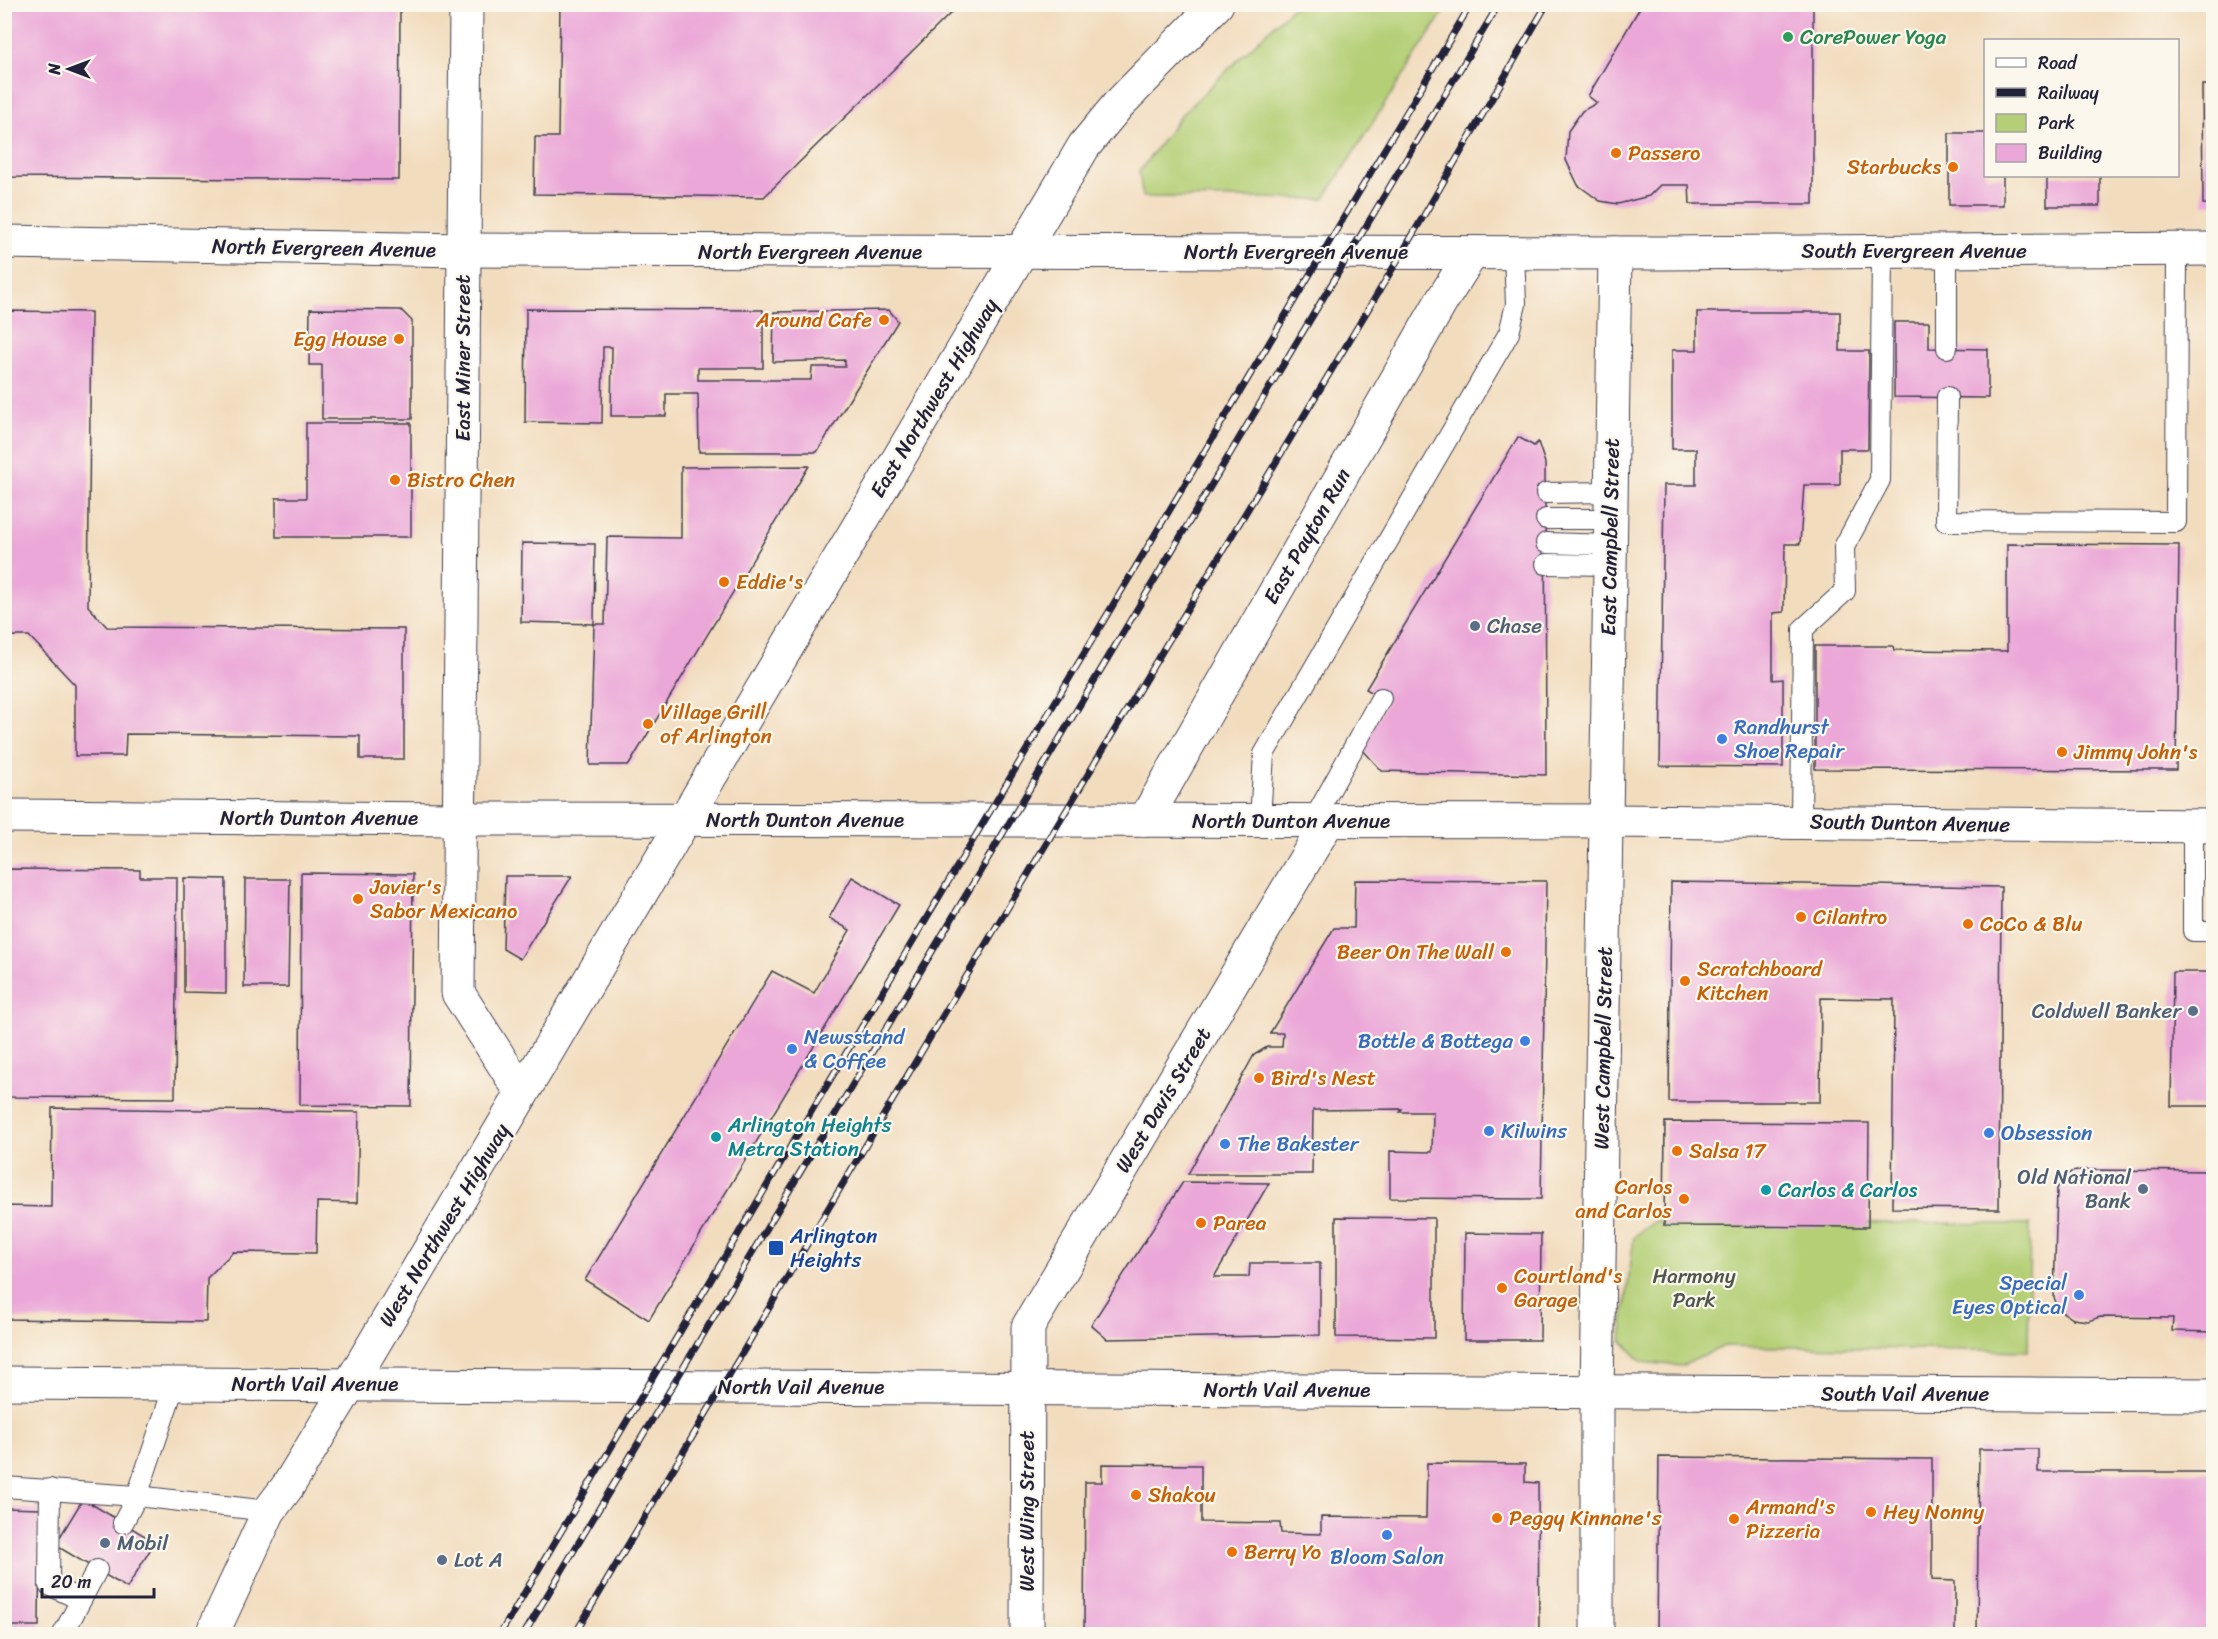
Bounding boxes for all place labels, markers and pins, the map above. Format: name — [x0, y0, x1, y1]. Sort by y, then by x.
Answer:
place label: CorePower Yoga — [1800, 18, 1947, 56]
marker: CorePower Yoga — [1781, 30, 1795, 44]
place label: Passero — [1628, 134, 1700, 172]
marker: Passero — [1609, 146, 1623, 160]
place label: Starbucks — [1847, 148, 1941, 186]
marker: Starbucks — [1946, 160, 1960, 174]
place label: Around Cafe — [755, 301, 872, 339]
marker: Around Cafe — [877, 313, 891, 327]
place label: Egg House — [293, 320, 387, 358]
marker: Egg House — [392, 332, 406, 346]
place label: Bistro Chen — [407, 461, 515, 499]
marker: Bistro Chen — [388, 473, 402, 487]
place label: Eddie's — [736, 563, 803, 601]
marker: Eddie's — [717, 575, 731, 589]
place label: Chase — [1487, 607, 1542, 645]
marker: Chase — [1468, 619, 1482, 633]
place label: Village Grill of Arlington — [660, 693, 772, 755]
place label: Randhurst Shoe Repair — [1734, 708, 1845, 770]
marker: Village Grill of Arlington — [641, 717, 655, 731]
marker: Randhurst Shoe Repair — [1715, 732, 1729, 746]
place label: Jimmy John's — [2073, 733, 2198, 771]
marker: Jimmy John's — [2055, 745, 2069, 759]
place label: Javier's Sabor Mexicano — [369, 868, 517, 930]
marker: Javier's Sabor Mexicano — [351, 892, 365, 906]
place label: Cilantro — [1813, 898, 1887, 936]
place label: CoCo & Blu — [1980, 905, 2082, 943]
marker: Cilantro — [1794, 910, 1808, 924]
marker: CoCo & Blu — [1961, 917, 1975, 931]
place label: Beer On The Wall — [1337, 933, 1495, 971]
marker: Beer On The Wall — [1499, 945, 1513, 959]
place label: Scratchboard Kitchen — [1697, 950, 1824, 1012]
marker: Scratchboard Kitchen — [1678, 974, 1692, 988]
place label: Coldwell Banker — [2032, 992, 2182, 1030]
marker: Coldwell Banker — [2186, 1004, 2200, 1018]
place label: Newsstand & Coffee — [804, 1018, 906, 1080]
place label: Bottle & Bottega — [1358, 1022, 1513, 1060]
marker: Bottle & Bottega — [1518, 1034, 1532, 1048]
marker: Newsstand & Coffee — [785, 1042, 799, 1056]
place label: Bird's Nest — [1271, 1059, 1376, 1097]
marker: Bird's Nest — [1252, 1071, 1266, 1085]
place label: Arlington Heights Metra Station — [727, 1106, 892, 1168]
place label: Kilwins — [1501, 1112, 1567, 1150]
place label: Obsession — [2001, 1114, 2092, 1152]
marker: Kilwins — [1482, 1124, 1496, 1138]
place label: The Bakester — [1237, 1125, 1360, 1163]
marker: Obsession — [1982, 1126, 1996, 1140]
marker: Arlington Heights Metra Station — [709, 1130, 723, 1144]
place label: Salsa 17 — [1689, 1132, 1767, 1170]
marker: The Bakester — [1218, 1137, 1232, 1151]
marker: Salsa 17 — [1670, 1144, 1684, 1158]
place label: Old National Bank — [2017, 1158, 2132, 1220]
place label: Carlos and Carlos — [1575, 1168, 1672, 1230]
place label: Carlos & Carlos — [1778, 1171, 1918, 1209]
marker: Old National Bank — [2136, 1182, 2150, 1196]
marker: Carlos & Carlos — [1759, 1183, 1773, 1197]
marker: Carlos and Carlos — [1677, 1192, 1691, 1206]
place label: Parea — [1213, 1204, 1267, 1242]
marker: Parea — [1194, 1216, 1208, 1230]
place label: Arlington Heights — [789, 1217, 877, 1279]
marker: Arlington Heights — [767, 1239, 785, 1257]
place label: Courtland's Garage — [1514, 1257, 1623, 1319]
place label: Special Eyes Optical — [1952, 1264, 2068, 1326]
marker: Courtland's Garage — [1495, 1281, 1509, 1295]
marker: Special Eyes Optical — [2072, 1288, 2086, 1302]
place label: Shakou — [1148, 1476, 1216, 1514]
marker: Shakou — [1129, 1488, 1143, 1502]
place label: Armand's Pizzeria — [1745, 1488, 1835, 1550]
place label: Hey Nonny — [1883, 1493, 1984, 1531]
place label: Peggy Kinnane's — [1509, 1499, 1662, 1537]
marker: Hey Nonny — [1864, 1505, 1878, 1519]
marker: Peggy Kinnane's — [1490, 1511, 1504, 1525]
marker: Armand's Pizzeria — [1727, 1512, 1741, 1526]
place label: Mobil — [117, 1524, 169, 1562]
marker: Bloom Salon — [1380, 1528, 1394, 1542]
place label: Berry Yo — [1244, 1533, 1322, 1571]
marker: Mobil — [98, 1536, 112, 1550]
place label: Bloom Salon — [1330, 1538, 1444, 1576]
place label: Lot A — [454, 1541, 503, 1579]
marker: Berry Yo — [1225, 1545, 1239, 1559]
marker: Lot A — [435, 1553, 449, 1567]

